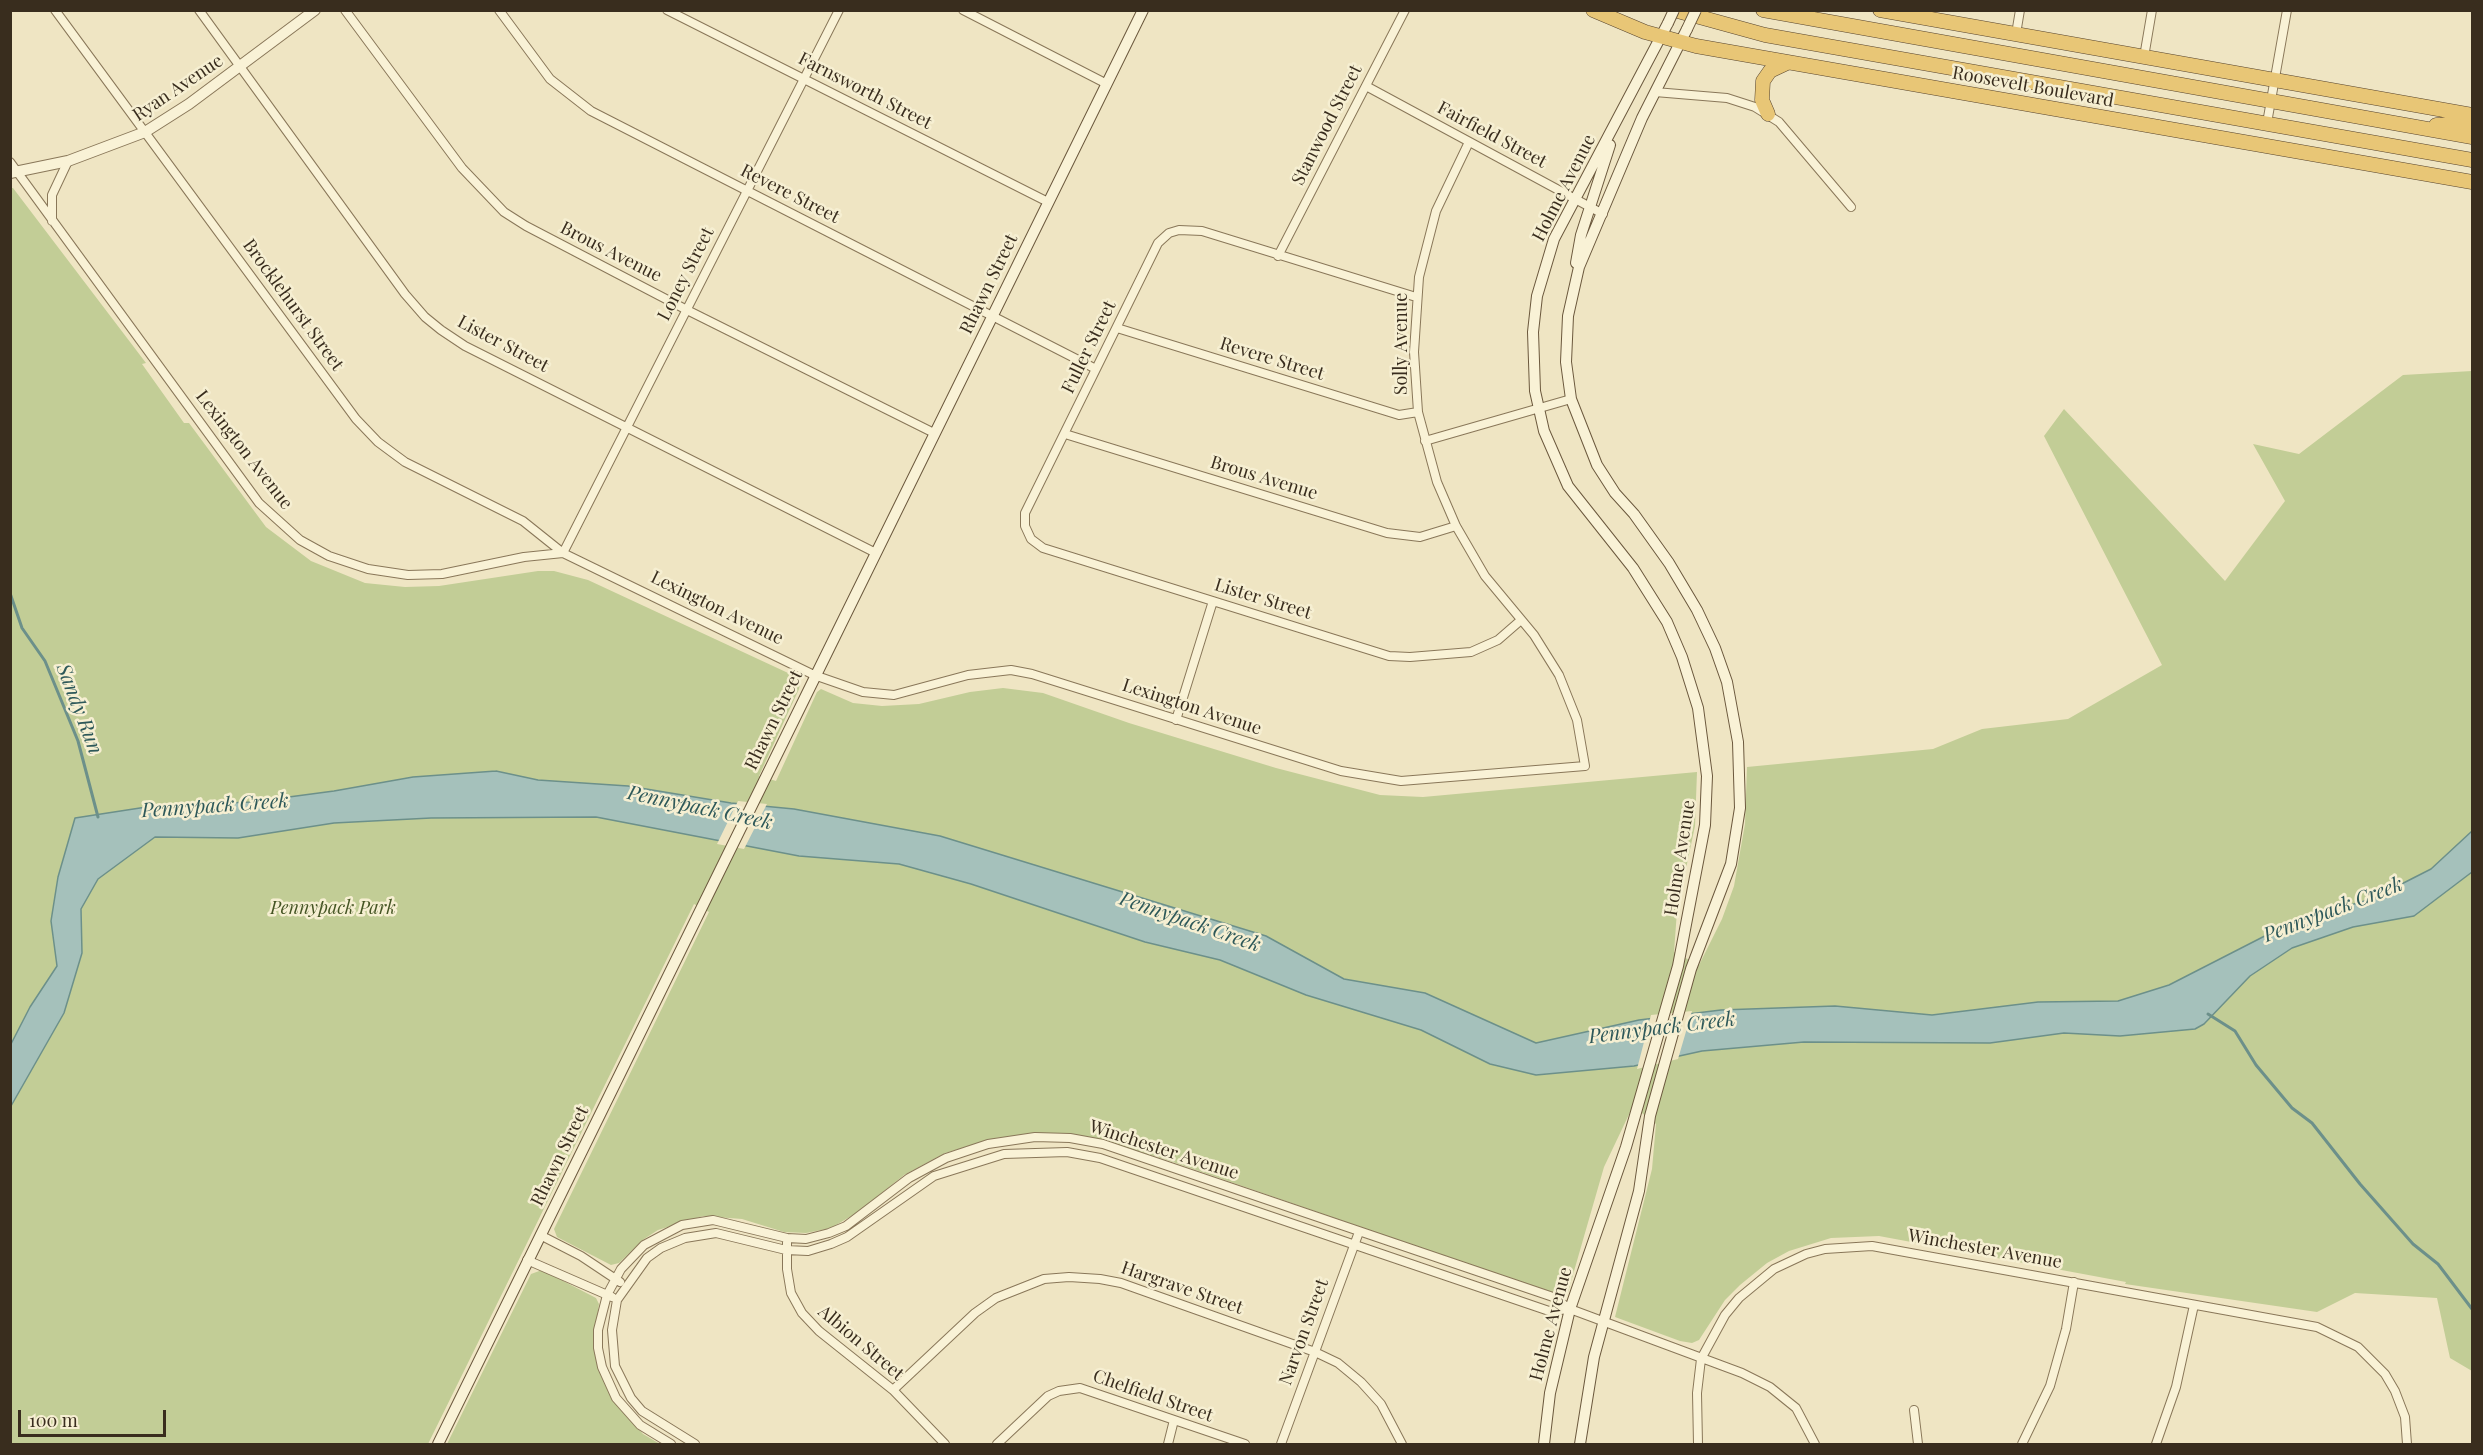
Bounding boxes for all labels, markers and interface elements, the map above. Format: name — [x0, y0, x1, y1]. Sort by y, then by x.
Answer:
street label: Farnsworth Street — [795, 48, 935, 134]
street label: Ryan Avenue — [129, 50, 227, 126]
street label: Stanwood Street — [1287, 61, 1367, 189]
street label: Roosevelt Boulevard — [1951, 62, 2115, 112]
street label: Fairfield Street — [1434, 97, 1550, 173]
street label: Holme Avenue — [1528, 131, 1600, 245]
street label: Revere Street — [737, 160, 843, 228]
street label: Brous Avenue — [557, 217, 665, 287]
street label: Loney Street — [653, 224, 719, 324]
street label: Rhawn Street — [956, 230, 1022, 338]
street label: Brocklehurst Street — [238, 235, 348, 375]
street label: Solly Avenue — [1390, 293, 1412, 395]
street label: Fuller Street — [1057, 297, 1121, 397]
street label: Lister Street — [454, 311, 552, 377]
street label: Revere Street — [1217, 333, 1327, 385]
street label: Lexington Avenue — [191, 386, 297, 514]
street label: Brous Avenue — [1208, 451, 1320, 505]
street label: Lexington Avenue — [647, 567, 787, 649]
street label: Lister Street — [1212, 574, 1314, 624]
water label: Sandy Run — [51, 660, 107, 758]
street label: Rhawn Street — [741, 666, 807, 774]
street label: Lexington Avenue — [1120, 674, 1264, 740]
water label: Pennypack Creek — [625, 781, 775, 835]
water label: Pennypack Creek — [141, 789, 289, 823]
street label: Holme Avenue — [1660, 798, 1700, 918]
water label: Pennypack Creek — [2260, 872, 2406, 948]
water label: Pennypack Creek — [1116, 887, 1264, 957]
park label: Pennypack Park — [270, 897, 396, 919]
water label: Pennypack Creek — [1587, 1007, 1737, 1049]
street label: Rhawn Street — [527, 1102, 593, 1210]
street label: Winchester Avenue — [1087, 1116, 1241, 1184]
street label: Winchester Avenue — [1906, 1225, 2064, 1273]
street label: Hargrave Street — [1118, 1257, 1246, 1319]
street label: Holme Avenue — [1525, 1265, 1577, 1383]
street label: Narvon Street — [1275, 1276, 1333, 1388]
street label: Albion Street — [814, 1301, 908, 1385]
street label: Chelfield Street — [1090, 1365, 1216, 1427]
scale bar — [21, 1398, 170, 1436]
text: 100 m — [29, 1408, 78, 1432]

